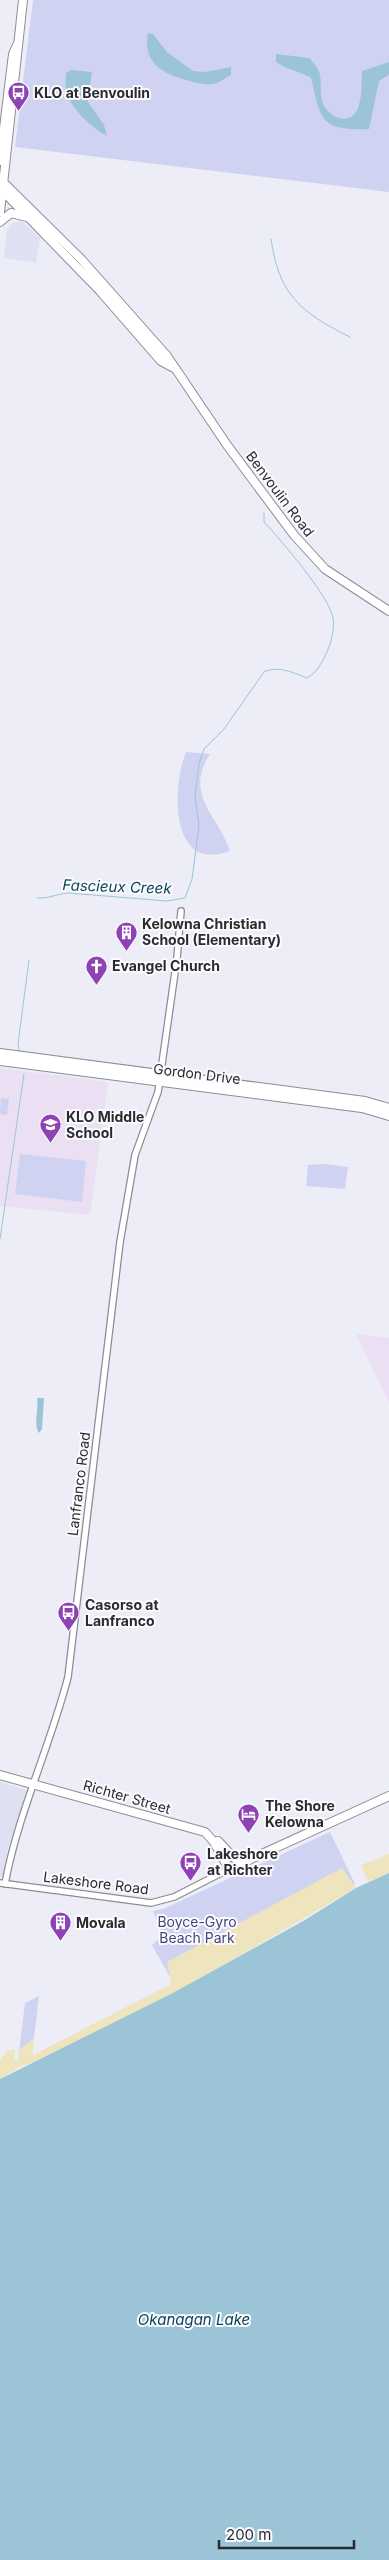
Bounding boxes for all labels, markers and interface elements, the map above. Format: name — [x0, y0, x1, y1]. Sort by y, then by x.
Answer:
bus stop icon: KLO at Benvoulin — [6, 81, 30, 112]
place label: KLO at Benvoulin — [34, 84, 150, 101]
street label: Benvoulin Road — [243, 448, 318, 540]
water label: Fascieux Creek — [62, 875, 173, 898]
place label: Kelowna Christian School (Elementary) — [142, 915, 281, 948]
building icon: Kelowna Christian School (Elementary) — [114, 920, 138, 951]
church icon: Evangel Church — [84, 954, 108, 985]
place label: Evangel Church — [112, 957, 220, 974]
street label: Gordon Drive — [152, 1060, 242, 1087]
place label: KLO Middle School — [66, 1108, 144, 1141]
school or university icon: KLO Middle School — [38, 1113, 62, 1144]
street label: Lanfranco Road — [64, 1431, 93, 1537]
place label: Casorso at Lanfranco — [85, 1596, 159, 1629]
bus stop icon: Casorso at Lanfranco — [57, 1601, 81, 1632]
street label: Richter Street — [82, 1776, 173, 1817]
place label: The Shore Kelowna — [265, 1797, 335, 1830]
hotel icon: The Shore Kelowna — [237, 1802, 261, 1833]
place label: Lakeshore at Richter — [207, 1845, 278, 1878]
bus stop icon: Lakeshore at Richter — [179, 1850, 203, 1881]
street label: Lakeshore Road — [42, 1868, 150, 1897]
building icon: Movala — [48, 1911, 72, 1942]
park label: Boyce-Gyro Beach Park — [157, 1913, 237, 1946]
place label: Movala — [76, 1914, 126, 1931]
water label: Okanagan Lake — [138, 2310, 250, 2329]
scale bar — [219, 2518, 354, 2550]
text: 200 m — [226, 2525, 271, 2544]

